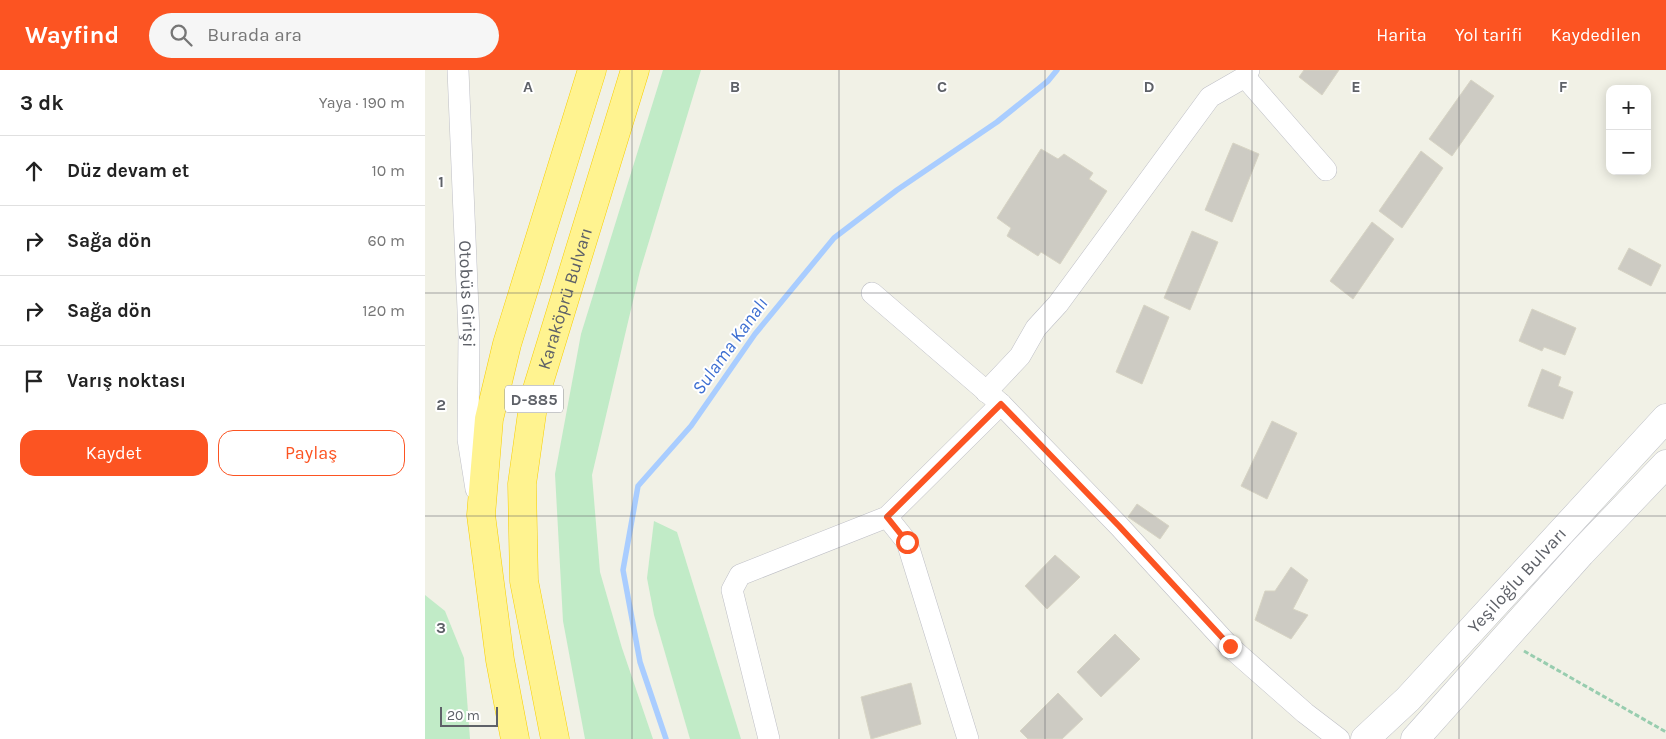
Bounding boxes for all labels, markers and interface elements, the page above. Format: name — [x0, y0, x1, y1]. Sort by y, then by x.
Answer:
search box — [149, 13, 499, 58]
text: Wayfind — [25, 21, 119, 49]
icon: search — [167, 21, 195, 49]
text: Burada ara — [207, 24, 302, 46]
text: Harita — [1376, 24, 1427, 46]
text: Yol tarifi — [1455, 24, 1523, 46]
text: Kaydedilen — [1551, 24, 1641, 46]
text: A — [523, 77, 533, 96]
text: B — [730, 77, 740, 96]
text: C — [937, 77, 947, 96]
text: D — [1144, 77, 1155, 96]
text: E — [1351, 77, 1361, 96]
text: F — [1559, 77, 1568, 96]
map controls — [1606, 85, 1651, 175]
button: + — [1606, 85, 1651, 130]
text: 3 dk — [20, 91, 64, 115]
text: Yaya · 190 m — [319, 93, 405, 112]
button: − — [1606, 130, 1651, 175]
icon: ahead — [20, 157, 48, 185]
text: Düz devam et — [67, 160, 189, 182]
text: 10 m — [371, 161, 405, 180]
text: 1 — [438, 172, 444, 191]
street label: Karaköprü Bulvarı — [533, 225, 597, 372]
icon: right — [20, 227, 48, 255]
text: Sağa dön — [67, 230, 151, 252]
text: 60 m — [368, 231, 405, 250]
street label: Otobüs Girişi — [454, 240, 480, 348]
water label: Sulama Kanalı — [687, 293, 773, 399]
icon: right — [20, 297, 48, 325]
text: Sağa dön — [67, 300, 151, 322]
text: 120 m — [362, 301, 405, 320]
icon: arrive — [20, 367, 48, 395]
text: Varış noktası — [67, 370, 186, 392]
road number: D-885 — [505, 386, 563, 412]
text: 2 — [436, 395, 446, 414]
button: Kaydet — [20, 430, 208, 476]
button: Paylaş — [218, 430, 405, 476]
street label: Yeşiloğlu Bulvarı — [1463, 523, 1571, 638]
route start — [896, 531, 919, 554]
text: 3 — [436, 618, 446, 637]
route end — [1219, 635, 1242, 658]
scale bar — [440, 704, 497, 727]
text: 20 m — [447, 707, 480, 724]

